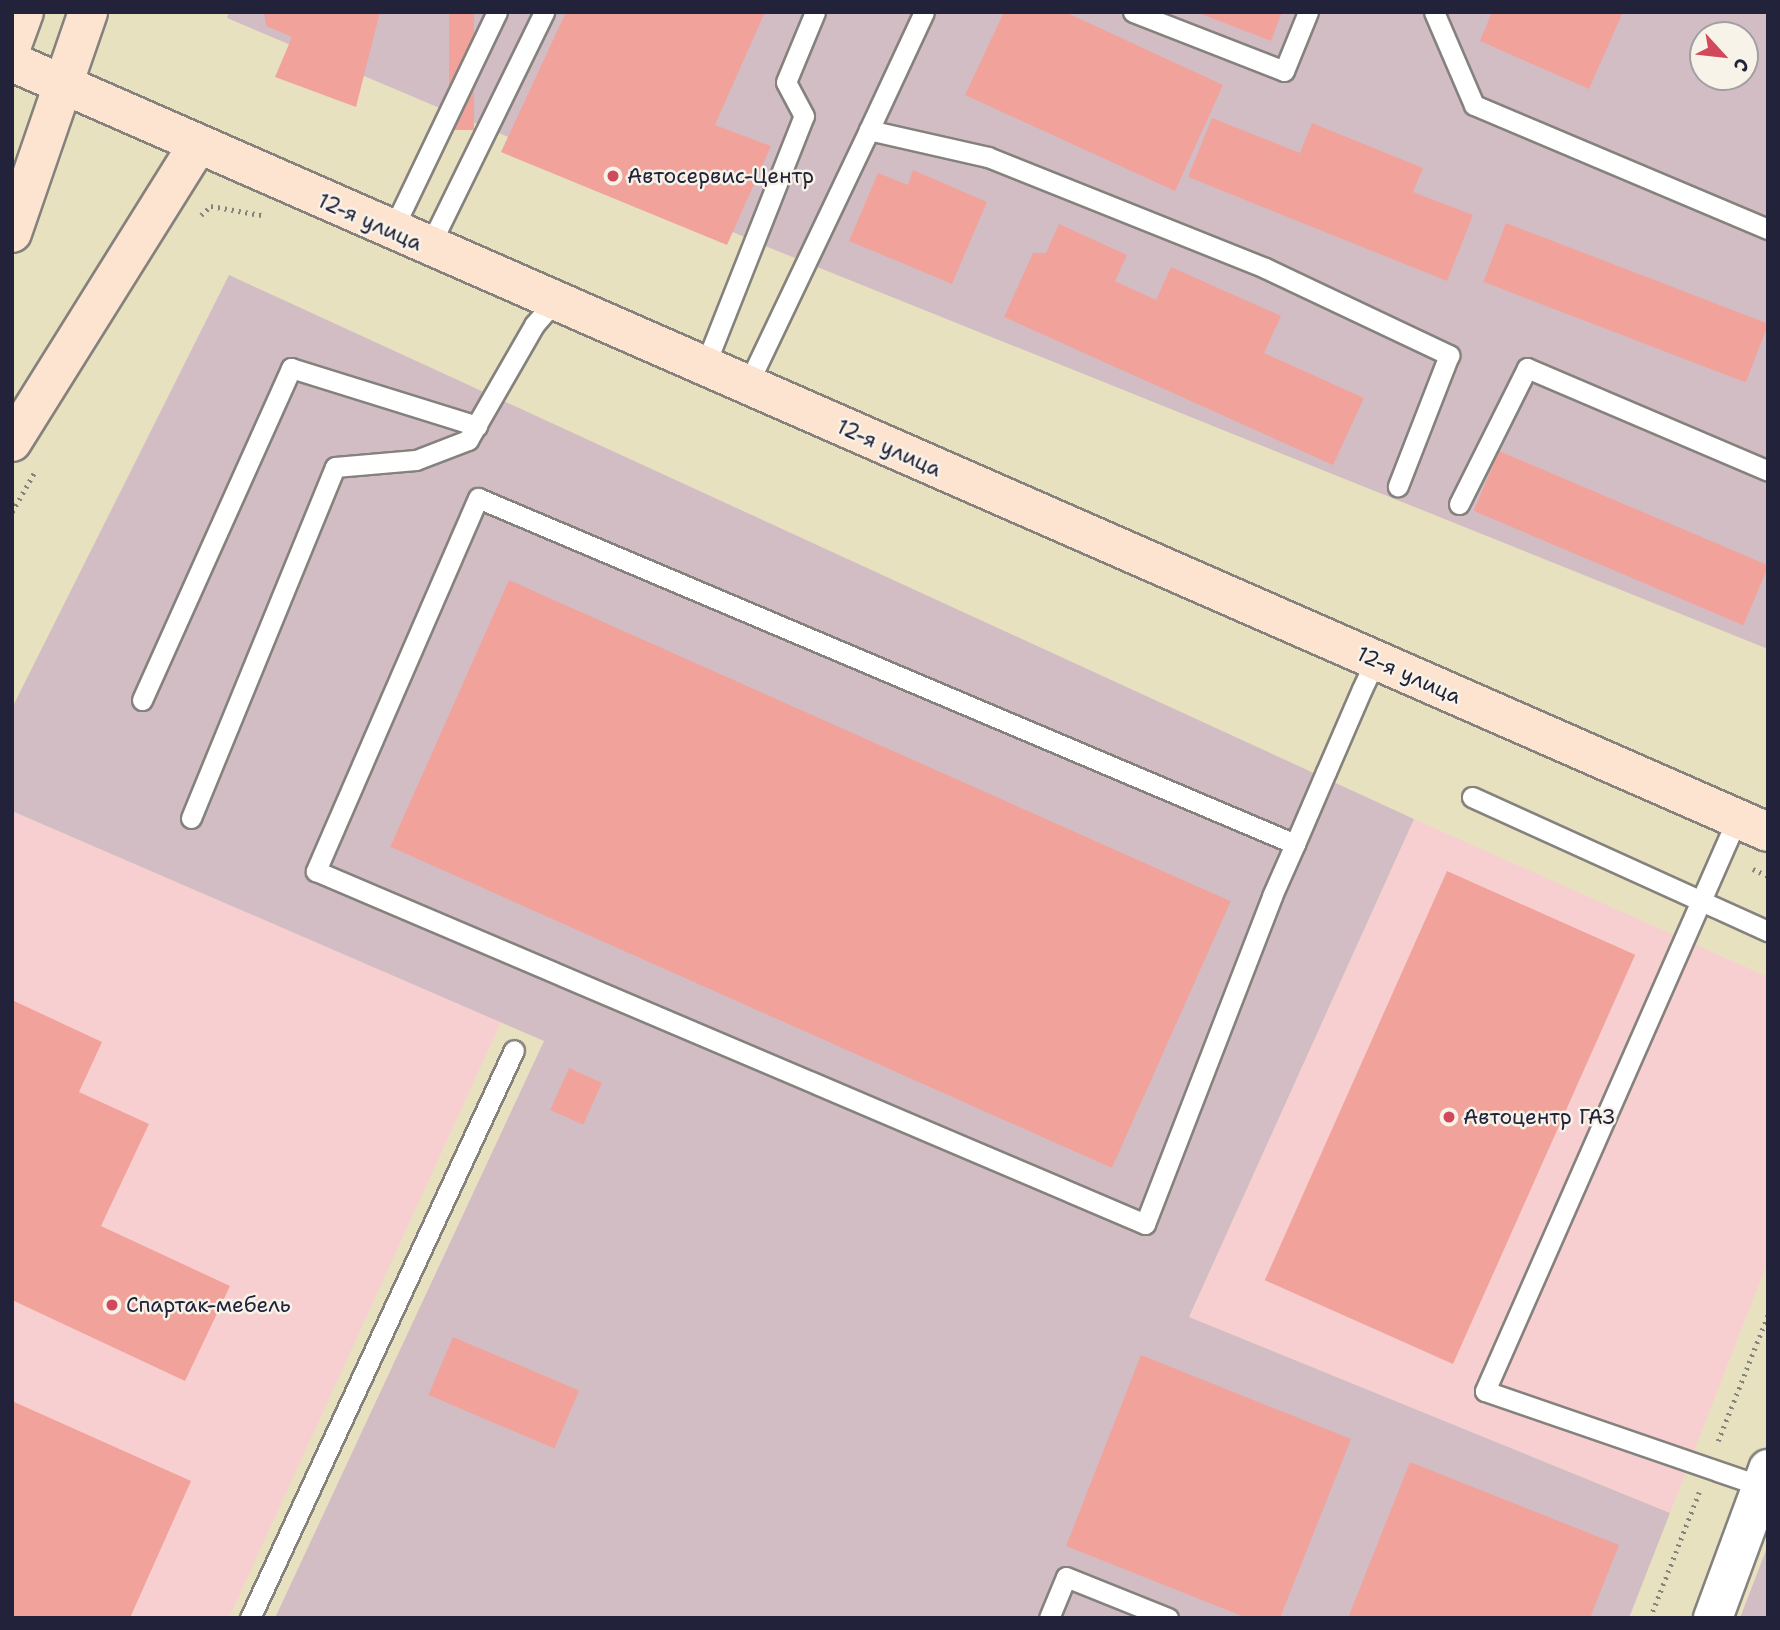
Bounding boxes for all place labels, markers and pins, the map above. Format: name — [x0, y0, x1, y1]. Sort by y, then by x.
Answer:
place label: Автосервис-Центр — [627, 163, 814, 189]
marker: Автосервис-Центр — [605, 168, 621, 184]
place label: Автоцентр ГАЗ — [1463, 1104, 1615, 1130]
marker: Автоцентр ГАЗ — [1441, 1109, 1457, 1125]
place label: Спартак-мебель — [126, 1292, 291, 1318]
marker: Спартак-мебель — [104, 1297, 120, 1313]

